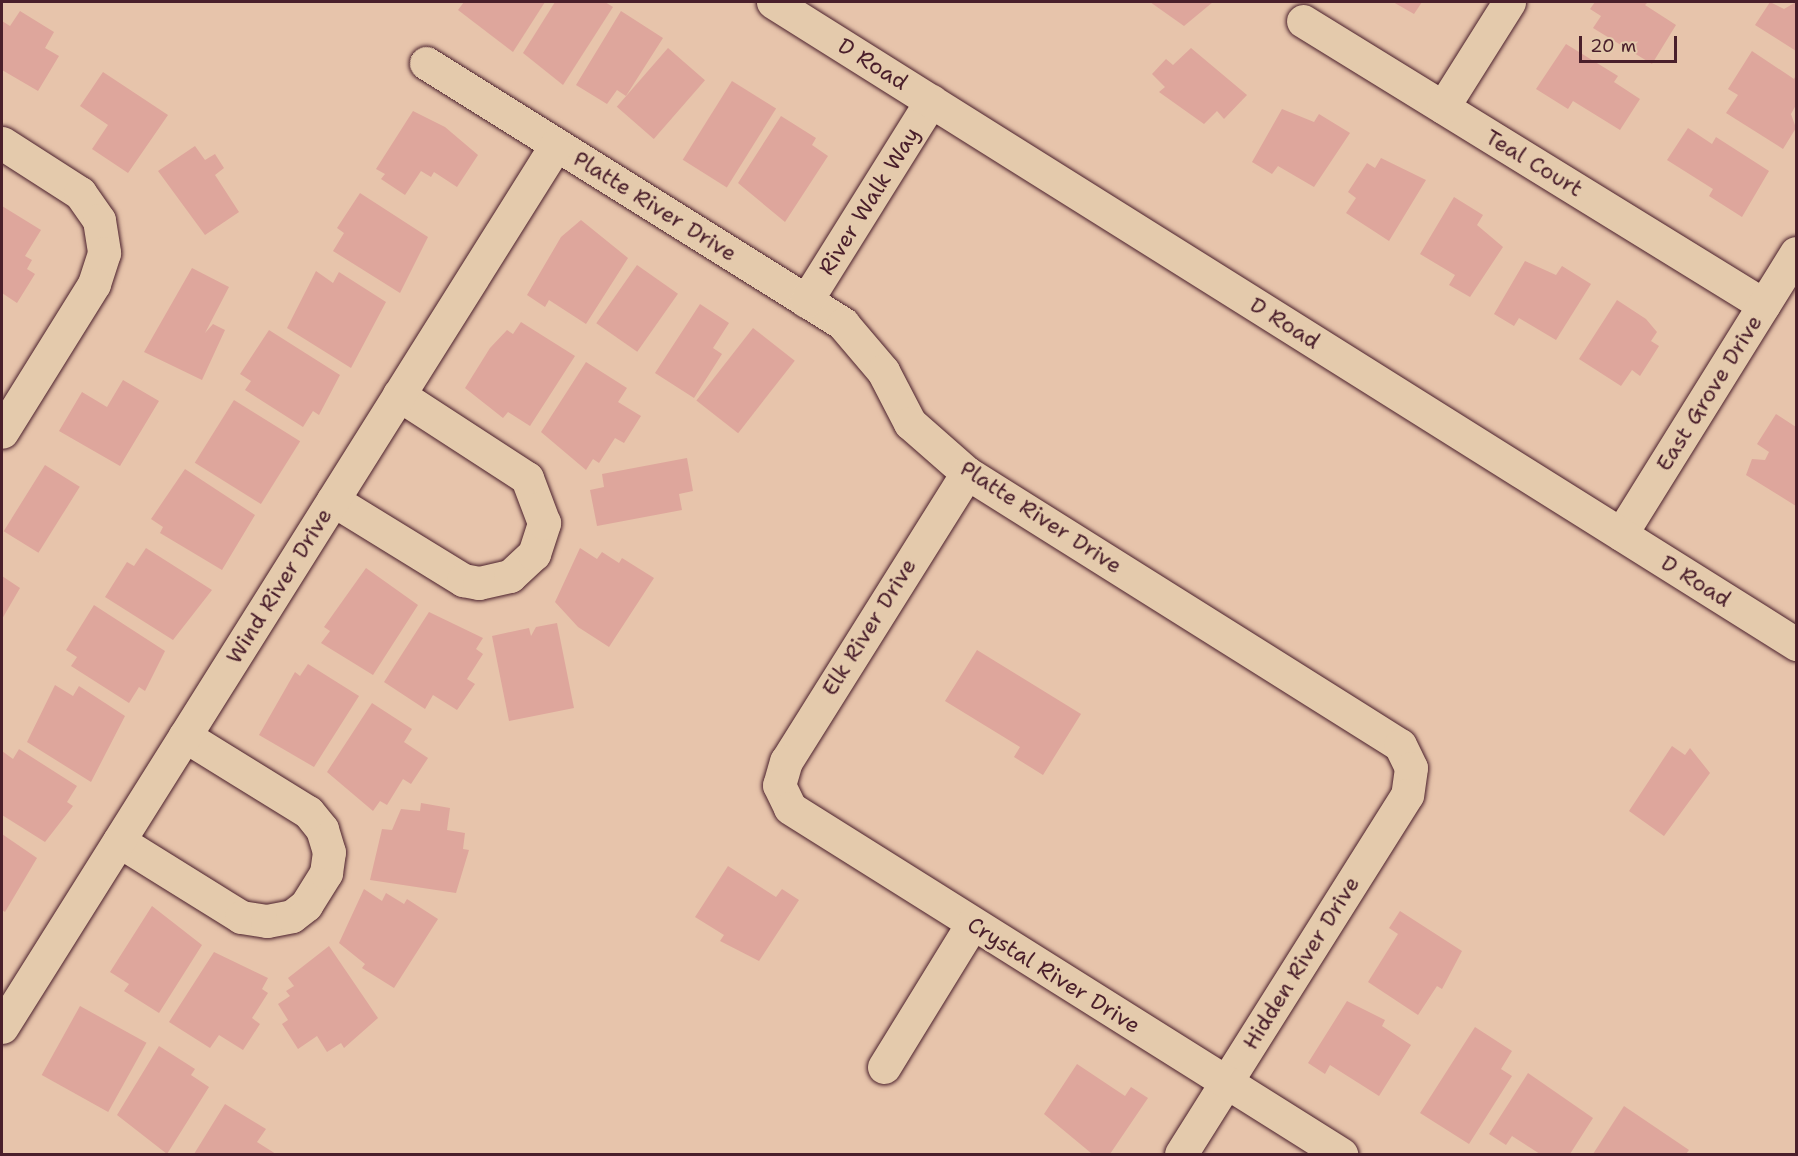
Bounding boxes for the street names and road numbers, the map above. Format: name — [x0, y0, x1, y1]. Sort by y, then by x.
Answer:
street label: D Road — [833, 32, 913, 96]
street label: River Walk Way — [813, 122, 925, 280]
street label: Teal Court — [1480, 124, 1588, 202]
street label: Platte River Drive — [569, 145, 741, 267]
street label: D Road — [1245, 291, 1325, 355]
street label: East Grove Drive — [1650, 310, 1768, 476]
street label: Platte River Drive — [955, 455, 1127, 579]
street label: Wind River Drive — [221, 503, 337, 669]
street label: D Road — [1656, 549, 1736, 613]
street label: Elk River Drive — [816, 554, 922, 700]
street label: Hidden River Drive — [1237, 872, 1365, 1054]
street label: Crystal River Drive — [963, 911, 1145, 1039]

